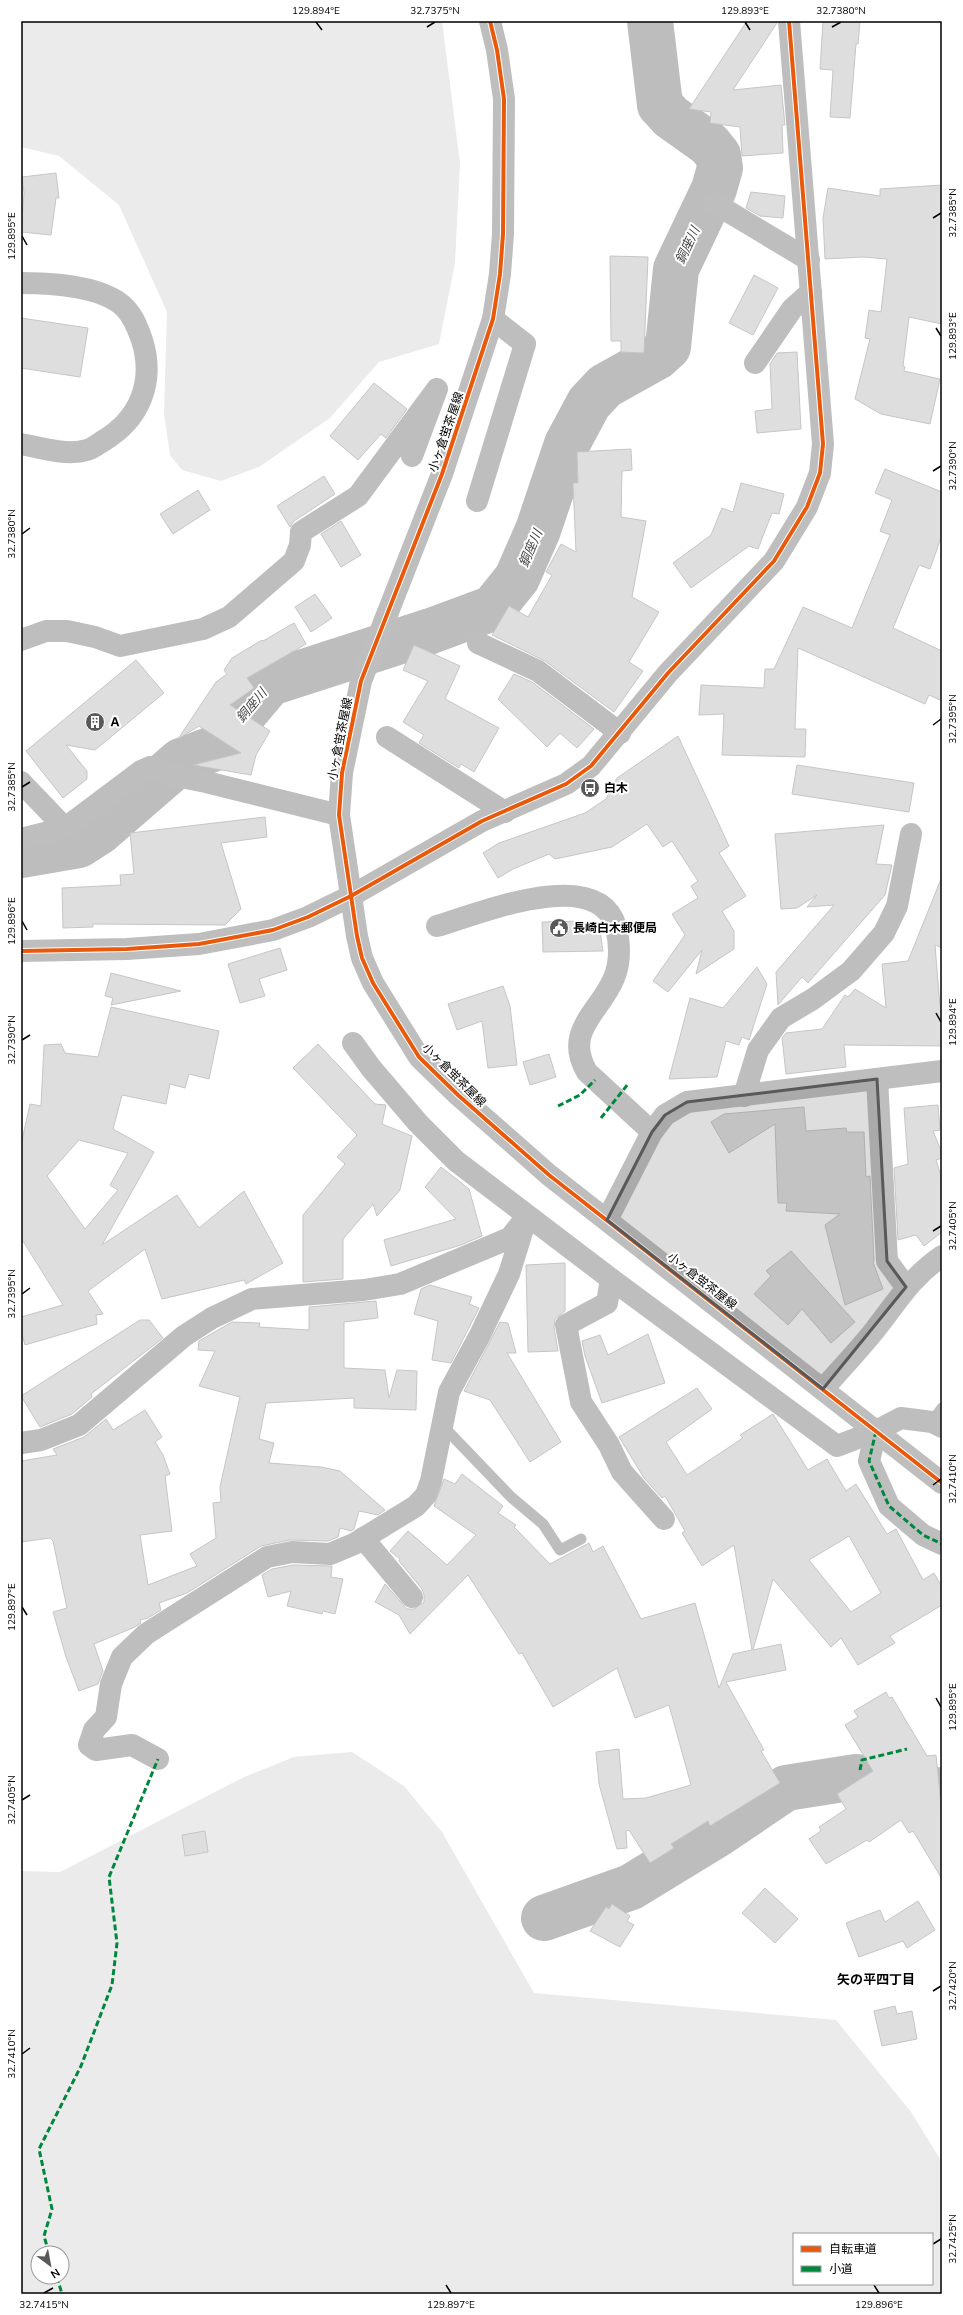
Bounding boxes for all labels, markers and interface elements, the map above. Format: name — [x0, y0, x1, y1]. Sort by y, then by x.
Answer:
text: 129.894°E — [292, 4, 340, 18]
text: 32.7375°N — [410, 4, 460, 18]
text: 129.893°E — [721, 4, 769, 18]
text: 32.7380°N — [816, 4, 866, 18]
text: 32.7385°N — [946, 188, 960, 238]
text: 129.895°E — [5, 212, 19, 260]
water label: 銅座川 — [672, 222, 705, 267]
text: 129.893°E — [946, 312, 960, 360]
street label: 小ヶ倉蛍茶屋線 — [425, 390, 467, 474]
text: 32.7390°N — [946, 441, 960, 491]
text: 32.7380°N — [5, 509, 19, 559]
water label: 銅座川 — [515, 525, 548, 570]
water label: 銅座川 — [232, 683, 272, 726]
text: 32.7395°N — [946, 694, 960, 744]
street label: 小ヶ倉蛍茶屋線 — [324, 696, 356, 782]
building icon: Ａ — [84, 711, 106, 733]
place label: Ａ — [109, 714, 121, 730]
text: 32.7385°N — [5, 762, 19, 812]
bus stop icon: 白木 — [579, 777, 601, 799]
place label: 白木 — [604, 780, 628, 796]
text: 129.896°E — [5, 897, 19, 945]
public building icon: 長崎白木郵便局 — [548, 917, 570, 939]
place label: 長崎白木郵便局 — [573, 920, 657, 936]
text: 129.894°E — [946, 998, 960, 1046]
text: 32.7390°N — [5, 1015, 19, 1065]
street label: 小ヶ倉蛍茶屋線 — [419, 1040, 489, 1110]
text: 32.7405°N — [946, 1201, 960, 1251]
street label: 小ヶ倉蛍茶屋線 — [664, 1249, 740, 1313]
text: 32.7395°N — [5, 1269, 19, 1319]
text: 32.7410°N — [946, 1454, 960, 1504]
text: 129.897°E — [5, 1583, 19, 1631]
text: 129.895°E — [946, 1683, 960, 1731]
text: 32.7405°N — [5, 1775, 19, 1825]
text: 32.7420°N — [946, 1961, 960, 2011]
district label: 矢の平四丁目 — [837, 1971, 915, 1989]
text: 32.7410°N — [5, 2029, 19, 2079]
text: 32.7425°N — [946, 2214, 960, 2264]
legend — [793, 2233, 933, 2285]
text: 自転車道 — [829, 2241, 877, 2257]
north arrow — [30, 2245, 70, 2285]
text: 小道 — [829, 2261, 853, 2277]
text: N — [48, 2265, 63, 2282]
text: 32.7415°N — [19, 2298, 69, 2312]
text: 129.897°E — [427, 2298, 475, 2312]
text: 129.896°E — [855, 2298, 903, 2312]

